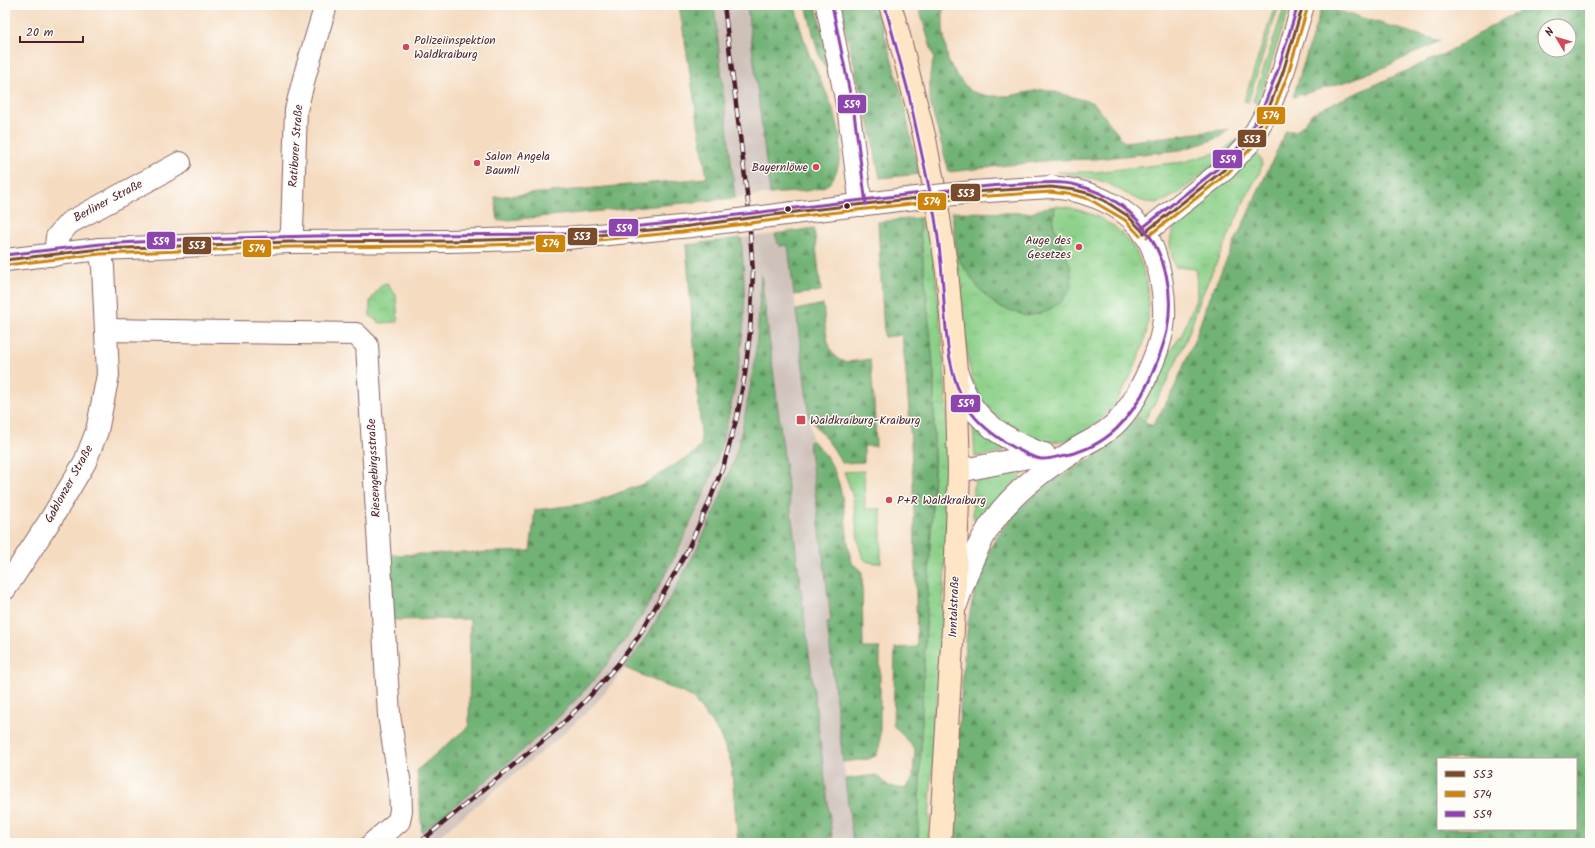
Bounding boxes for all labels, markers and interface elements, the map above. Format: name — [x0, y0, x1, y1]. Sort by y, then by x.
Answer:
scale bar — [20, 18, 83, 44]
north arrow — [1537, 18, 1577, 58]
text: 20 m — [26, 23, 54, 42]
text: N — [1541, 24, 1559, 41]
place label: Polizeiinspektion Waldkraiburg — [414, 31, 496, 64]
marker: Polizeiinspektion Waldkraiburg — [401, 42, 411, 52]
line badge: 559 — [837, 94, 867, 114]
text: 559 — [843, 96, 861, 114]
street label: Ratiborer Straße — [284, 103, 308, 188]
line badge: 574 — [1256, 106, 1286, 125]
text: 574 — [1262, 107, 1279, 125]
line badge: 553 — [1237, 129, 1267, 148]
text: 553 — [1242, 131, 1261, 149]
place label: Salon Angela Baumli — [485, 147, 550, 180]
line badge: 559 — [1212, 149, 1243, 169]
text: 559 — [1219, 151, 1237, 169]
marker: Salon Angela Baumli — [472, 158, 482, 168]
place label: Bayernlöwe — [751, 158, 809, 177]
marker: Bayernlöwe — [811, 162, 821, 172]
street label: Berliner Straße — [70, 174, 147, 227]
line badge: 553 — [950, 183, 981, 202]
text: 553 — [956, 185, 975, 203]
line badge: 574 — [917, 192, 947, 211]
text: 574 — [923, 193, 940, 211]
unlabelled marker — [842, 201, 852, 211]
unlabelled marker — [783, 204, 793, 214]
line badge: 559 — [608, 218, 639, 237]
text: 559 — [615, 220, 633, 238]
line badge: 553 — [567, 227, 598, 246]
text: 553 — [572, 228, 591, 246]
line badge: 559 — [146, 231, 176, 250]
place label: Auge des Gesetzes — [1026, 231, 1071, 264]
text: 559 — [152, 233, 170, 251]
line badge: 574 — [535, 234, 566, 253]
text: 574 — [542, 235, 559, 253]
line badge: 553 — [182, 236, 212, 255]
text: 553 — [187, 237, 206, 255]
line badge: 574 — [242, 239, 272, 258]
text: 574 — [248, 240, 265, 258]
marker: Auge des Gesetzes — [1074, 242, 1084, 252]
line badge: 559 — [950, 394, 981, 413]
text: 559 — [957, 395, 975, 413]
place label: Waldkraiburg-Kraiburg — [810, 411, 921, 430]
marker: Waldkraiburg-Kraiburg — [795, 414, 807, 426]
street label: Riesengebirgsstraße — [362, 417, 386, 518]
street label: Gablonzer Straße — [40, 441, 99, 526]
place label: P+R Waldkraiburg — [897, 491, 987, 510]
marker: P+R Waldkraiburg — [884, 495, 894, 505]
street label: Inntalstraße — [943, 575, 965, 638]
legend — [1437, 758, 1577, 830]
text: 553 — [1473, 765, 1493, 784]
text: 574 — [1473, 785, 1492, 804]
text: 559 — [1473, 805, 1492, 824]

